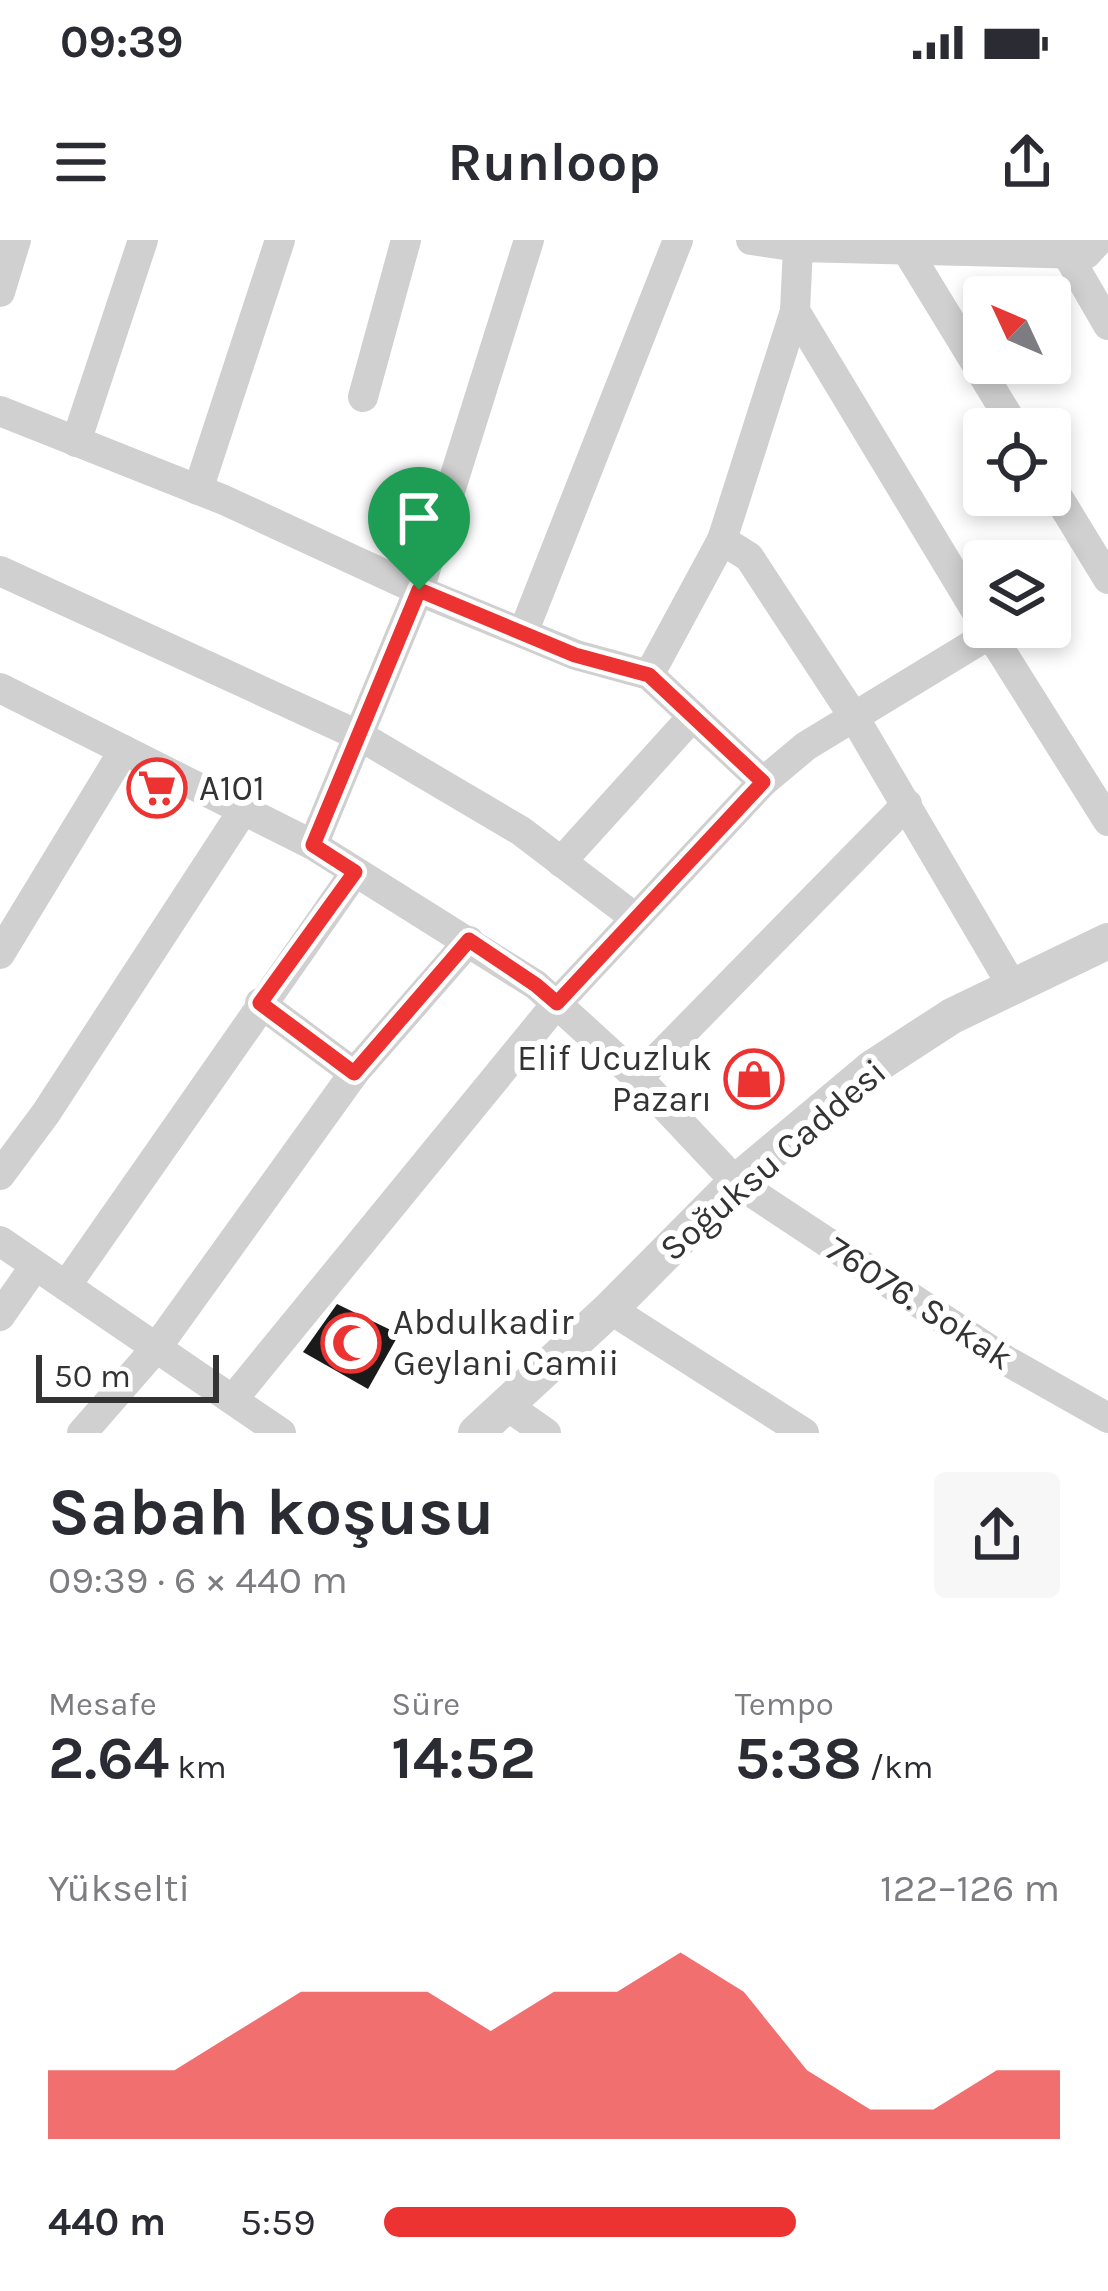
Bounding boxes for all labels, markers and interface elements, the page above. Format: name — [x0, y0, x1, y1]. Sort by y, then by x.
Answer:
text: 09:39 — [60, 16, 183, 68]
icon: menu — [48, 129, 114, 195]
icon: share — [994, 129, 1060, 195]
text: Runloop — [448, 130, 660, 194]
north arrow — [963, 276, 1071, 384]
map controls — [963, 276, 1071, 648]
button: locate — [963, 408, 1071, 516]
pin — [368, 467, 470, 590]
icon: arrive — [386, 485, 452, 551]
button: layers — [963, 540, 1071, 648]
supermarket icon: A101 — [126, 757, 188, 819]
place label: A101 — [199, 767, 265, 809]
place label: Elif Ucuzluk Pazarı — [517, 1037, 712, 1120]
shop icon: Elif Ucuzluk Pazarı — [723, 1048, 785, 1110]
street label: Soğuksu Caddesi — [651, 1050, 895, 1270]
street label: 76076. Sokak — [819, 1227, 1021, 1379]
place label: Abdulkadir Geylani Camii — [393, 1301, 619, 1384]
mosque icon: Abdulkadir Geylani Camii — [320, 1312, 382, 1374]
scale bar — [36, 1349, 219, 1402]
text: 50 m — [54, 1357, 131, 1395]
button: share — [934, 1472, 1060, 1598]
text: Sabah koşusu — [48, 1473, 494, 1551]
text: 09:39 · 6 × 440 m — [48, 1557, 348, 1603]
text: Mesafe — [48, 1685, 157, 1723]
text: Süre — [391, 1685, 460, 1723]
text: Tempo — [735, 1685, 834, 1723]
text: 2.64 — [48, 1723, 169, 1793]
text: 14:52 — [391, 1723, 536, 1793]
text: 5:38 — [735, 1723, 862, 1793]
text: km — [169, 1748, 227, 1786]
text: /km — [862, 1748, 933, 1786]
text: Yükselti — [48, 1865, 190, 1911]
text: 122–126 m — [880, 1865, 1060, 1911]
text: 440 m — [48, 2199, 166, 2245]
text: 5:59 — [240, 2199, 316, 2245]

